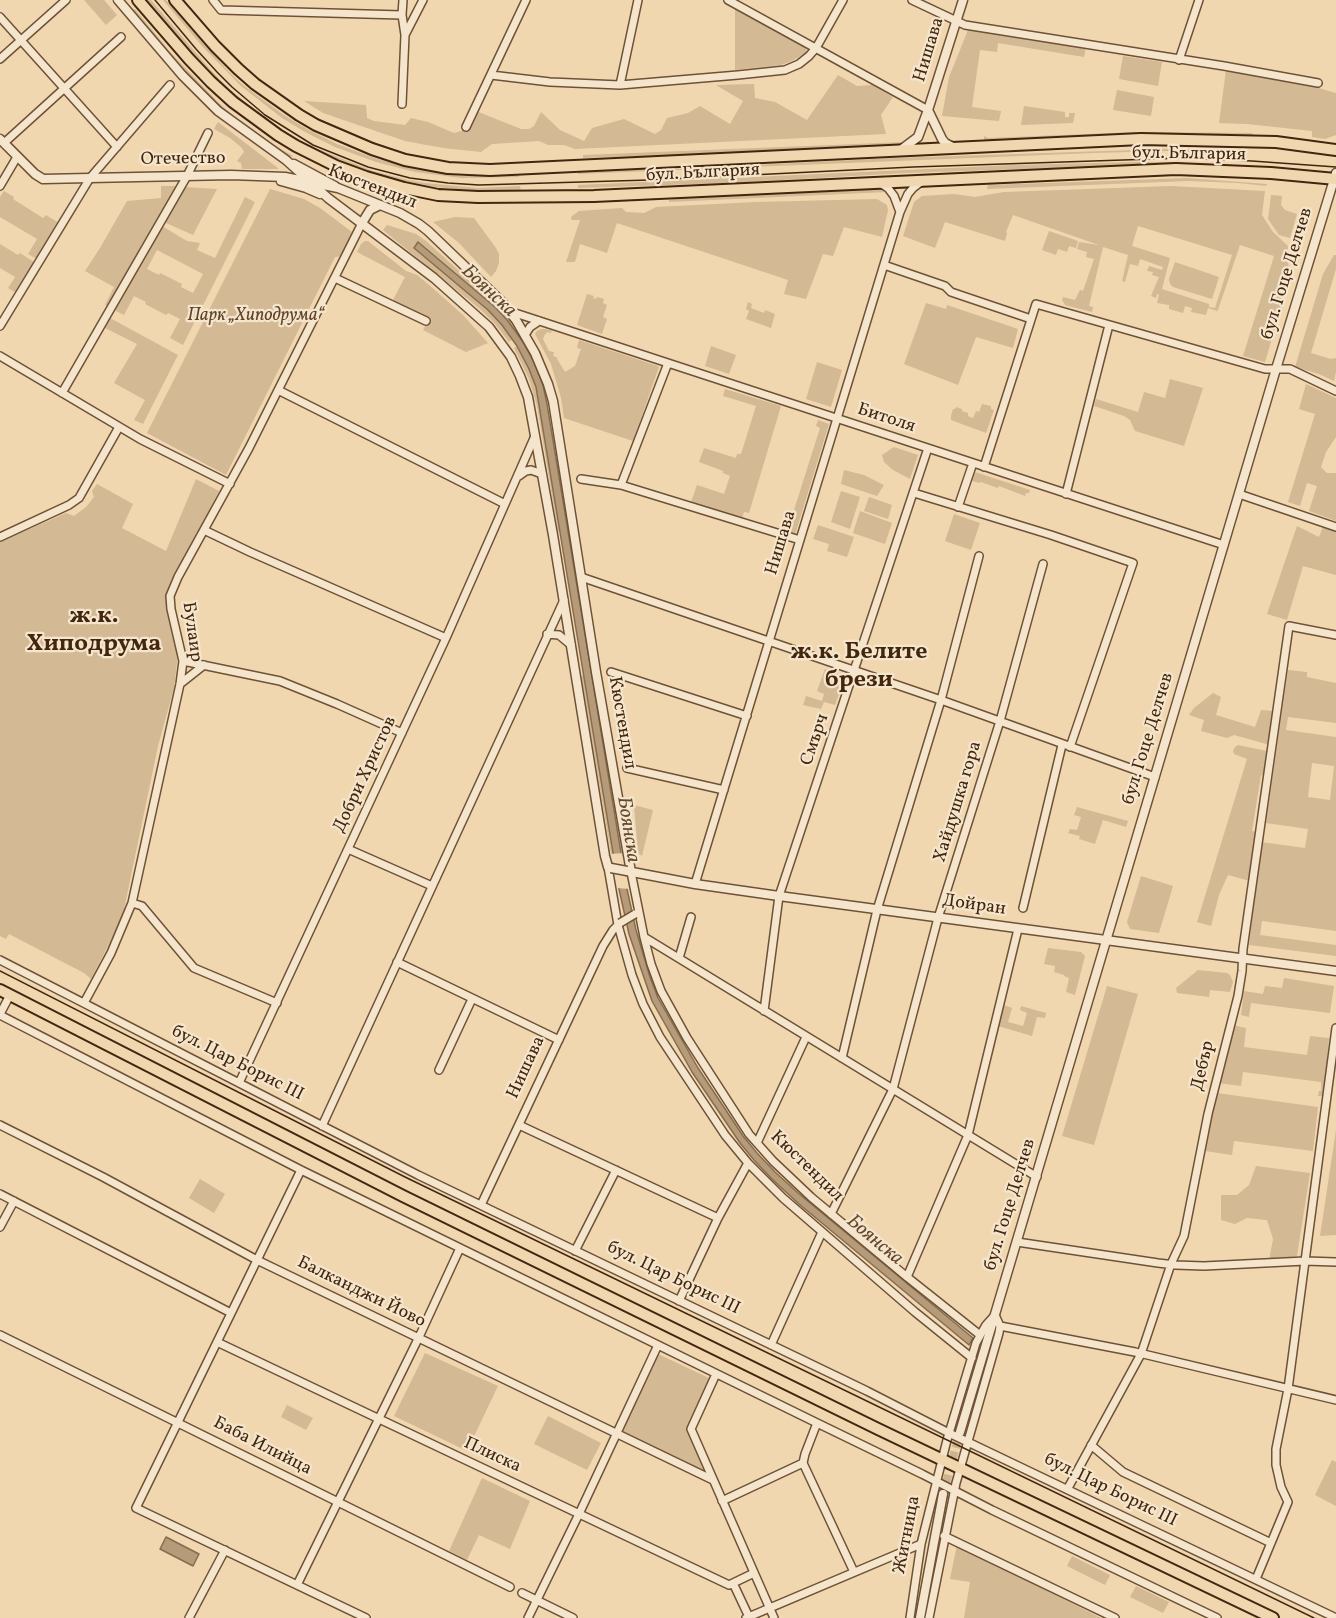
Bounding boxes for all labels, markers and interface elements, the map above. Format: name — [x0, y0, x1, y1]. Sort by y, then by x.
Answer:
street label: Нишава — [910, 15, 950, 85]
street label: бул. България — [1132, 143, 1246, 167]
street label: Отечество — [140, 148, 226, 172]
street label: бул. България — [646, 160, 760, 188]
street label: Кюстендил — [325, 161, 419, 215]
street label: бул. Гоце Делчев — [1258, 206, 1318, 342]
water label: Боянска — [455, 261, 521, 323]
park label: Парк „Хиподрума“ — [187, 306, 325, 328]
street label: Битоля — [854, 399, 918, 439]
street label: Нишава — [762, 508, 802, 578]
street label: Булаир — [176, 601, 206, 663]
district label: ж.к. Хиподрума — [27, 604, 161, 660]
district label: ж.к. Белите брези — [791, 640, 927, 696]
street label: бул. Гоце Делчев — [1119, 671, 1179, 807]
street label: Кюстендил — [602, 675, 640, 771]
street label: Смърч — [797, 711, 835, 769]
street label: Добри Христов — [330, 713, 402, 837]
street label: Хайдушка гора — [930, 739, 988, 865]
water label: Боянска — [610, 795, 644, 865]
street label: Дойран — [941, 891, 1007, 921]
street label: бул. Цар Борис III — [167, 1021, 307, 1107]
street label: Нишава — [503, 1033, 551, 1103]
street label: Дебър — [1188, 1039, 1220, 1093]
street label: Кюстендил — [765, 1127, 847, 1207]
street label: бул. Гоце Делчев — [981, 1137, 1041, 1273]
water label: Боянска — [841, 1210, 907, 1272]
street label: бул. Цар Борис III — [603, 1237, 743, 1321]
street label: Балканджи Йово — [293, 1253, 429, 1333]
street label: Баба Илийца — [209, 1413, 315, 1481]
street label: Плиска — [460, 1433, 524, 1479]
street label: бул. Цар Борис III — [1040, 1449, 1180, 1533]
street label: Житница — [890, 1494, 926, 1576]

